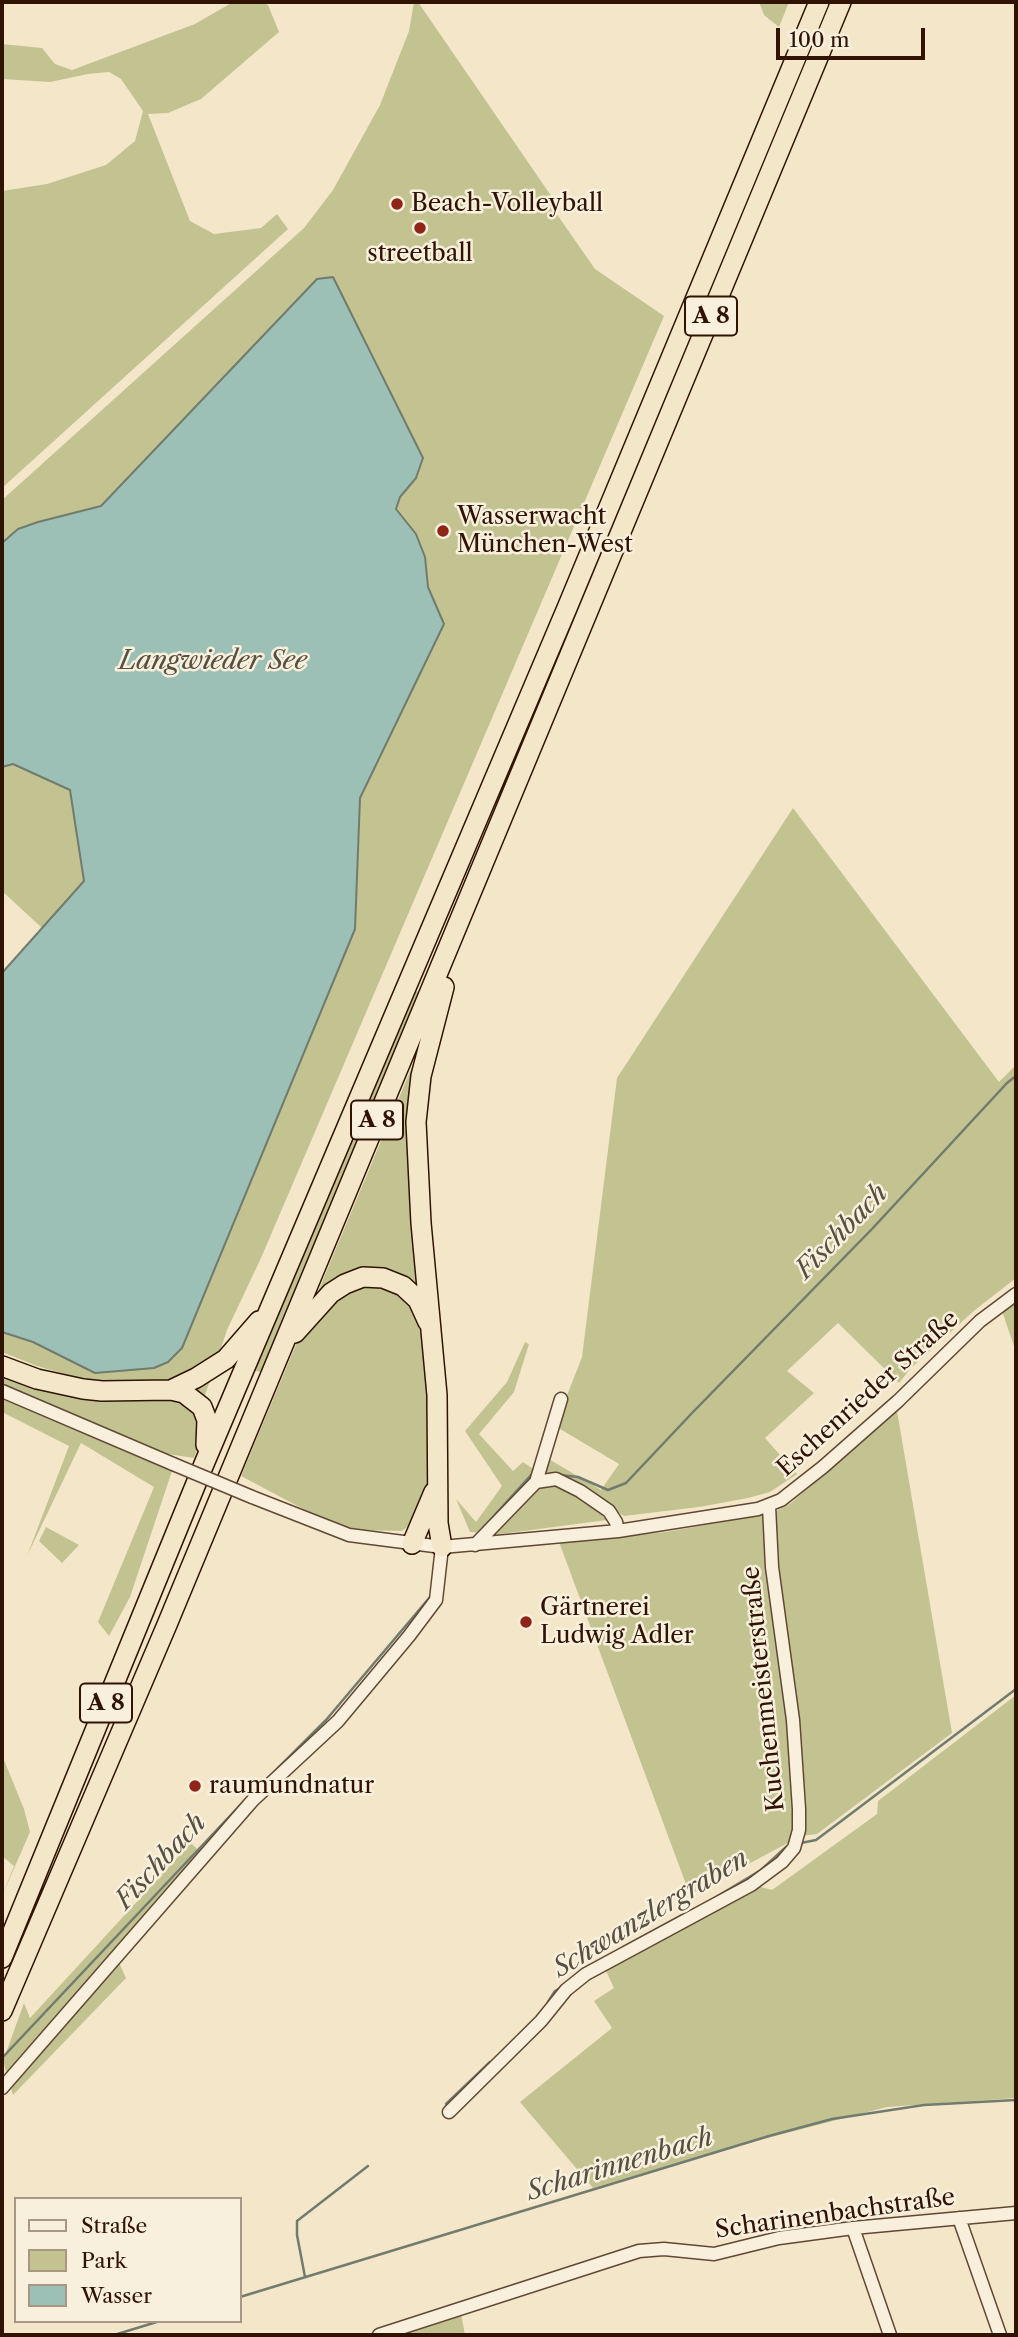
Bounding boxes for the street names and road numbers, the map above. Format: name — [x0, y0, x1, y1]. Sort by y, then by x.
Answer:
road number: A 8 — [685, 296, 737, 336]
road number: A 8 — [351, 1100, 403, 1140]
street label: Eschenrieder Straße — [771, 1305, 965, 1483]
street label: Kuchenmeisterstraße — [737, 1565, 791, 1813]
road number: A 8 — [80, 1684, 132, 1722]
street label: Scharinenbachstraße — [713, 2183, 957, 2245]

